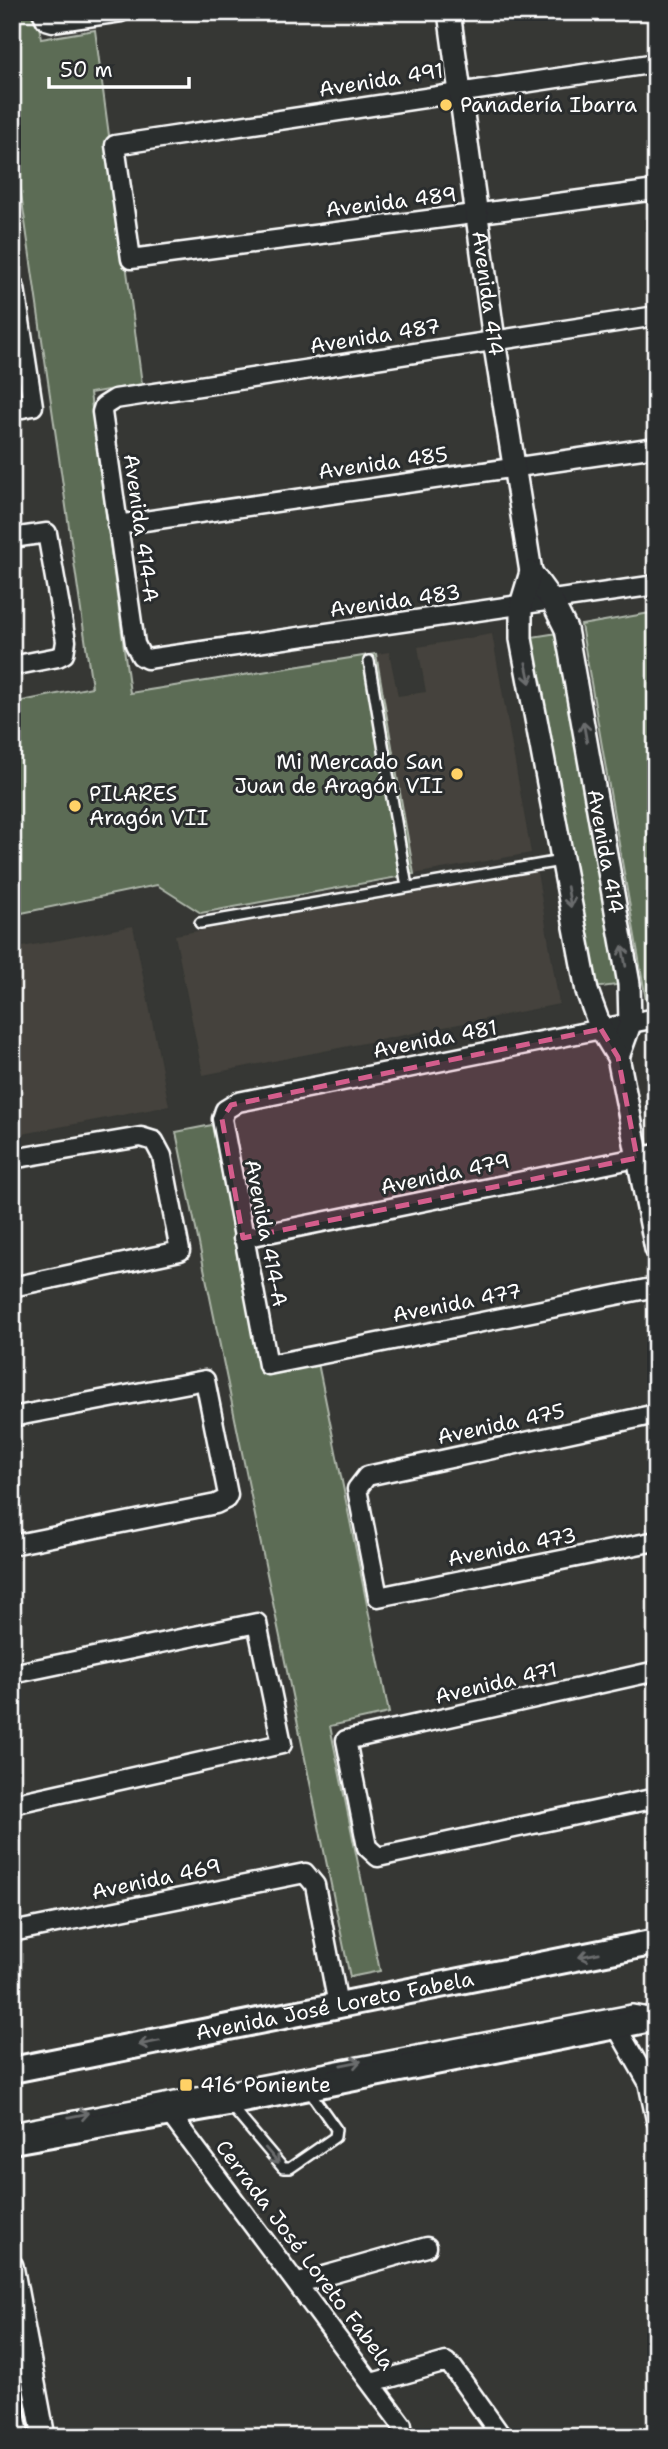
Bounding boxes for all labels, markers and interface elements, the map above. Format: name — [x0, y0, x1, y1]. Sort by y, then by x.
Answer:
scale bar — [49, 46, 189, 90]
text: 50 m — [60, 56, 113, 84]
street label: Avenida 491 — [317, 56, 445, 104]
place label: Panadería Ibarra — [460, 91, 637, 119]
marker: Panadería Ibarra — [438, 97, 454, 113]
street label: Avenida 489 — [324, 180, 458, 224]
street label: Avenida 414 — [465, 229, 510, 358]
street label: Avenida 487 — [308, 312, 442, 360]
street label: Avenida 485 — [316, 440, 450, 486]
street label: Avenida 414-A — [117, 452, 165, 604]
street label: Avenida 483 — [328, 578, 462, 624]
one-way arrow — [521, 661, 535, 684]
one-way arrow — [578, 721, 591, 744]
place label: Mi Mercado San Juan de Aragón VII — [234, 748, 443, 800]
marker: Mi Mercado San Juan de Aragón VII — [449, 766, 465, 782]
place label: PILARES Aragón VII — [89, 780, 208, 832]
street label: Avenida 414 — [581, 787, 630, 916]
marker: PILARES Aragón VII — [67, 798, 83, 814]
one-way arrow — [563, 885, 576, 908]
one-way arrow — [617, 945, 630, 968]
street label: Avenida 481 — [370, 1013, 500, 1065]
street label: Avenida 479 — [378, 1147, 512, 1201]
street label: Avenida 414-A — [238, 1157, 294, 1309]
street label: Avenida 477 — [390, 1277, 524, 1329]
street label: Avenida 475 — [435, 1397, 567, 1451]
street label: Avenida 473 — [445, 1521, 579, 1573]
street label: Avenida 471 — [432, 1655, 560, 1711]
street label: Avenida 469 — [89, 1852, 223, 1906]
one-way arrow — [578, 1949, 601, 1962]
street label: Avenida José Loreto Fabela — [193, 1965, 476, 2047]
one-way arrow — [138, 2036, 161, 2050]
one-way arrow — [339, 2056, 362, 2069]
place label: 416 Poniente — [200, 2071, 331, 2099]
marker: 416 Poniente — [178, 2077, 194, 2093]
one-way arrow — [67, 2108, 90, 2121]
street label: Cerrada José Loreto Fabela — [209, 2134, 401, 2376]
one-way arrow — [264, 2146, 280, 2164]

